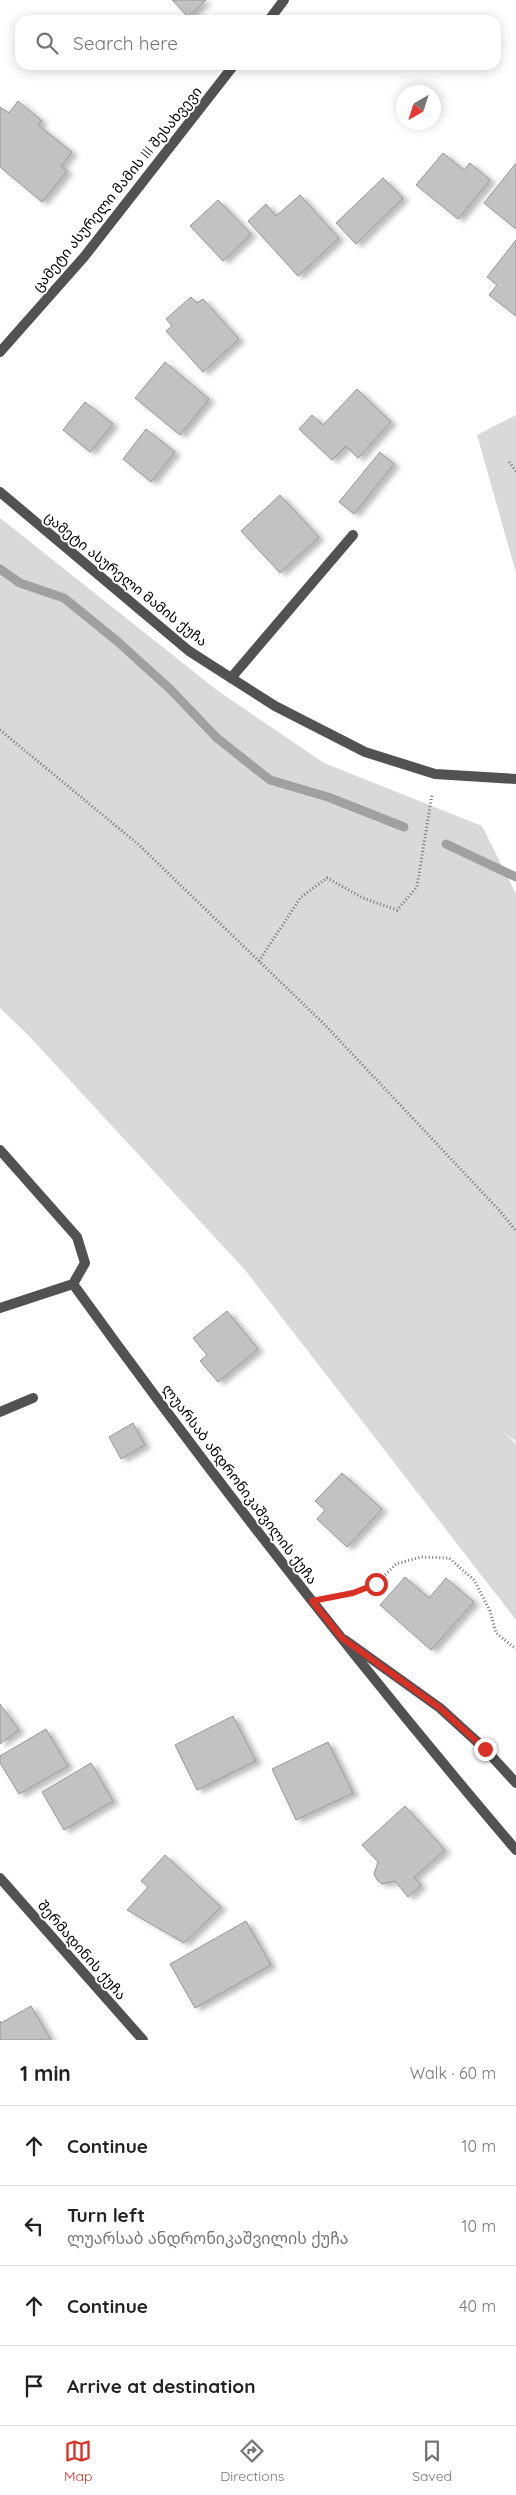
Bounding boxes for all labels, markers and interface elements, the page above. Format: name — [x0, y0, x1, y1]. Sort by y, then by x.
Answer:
search box — [15, 15, 501, 70]
icon: search — [33, 29, 61, 57]
text: Search here — [73, 31, 178, 55]
street label: ცამეტი ასურელი მამის III შესახვევი — [29, 83, 205, 295]
north arrow — [396, 85, 441, 130]
street label: ცამეტი ასურელი მამის ქუჩა — [41, 508, 211, 650]
street label: ლუარსაბ ანდრონიკაშვილის ქუჩა — [159, 1380, 321, 1588]
route start — [365, 1573, 388, 1596]
route end — [474, 1738, 497, 1761]
street label: შერმადინის ქუჩა — [34, 1897, 130, 2003]
text: 1 min — [20, 2060, 71, 2086]
text: Walk · 60 m — [410, 2063, 496, 2083]
icon: ahead — [20, 2132, 48, 2160]
text: Continue — [67, 2134, 148, 2158]
text: 10 m — [462, 2136, 496, 2156]
text: Turn left — [67, 2203, 145, 2227]
icon: left — [20, 2212, 48, 2240]
text: 10 m — [462, 2216, 496, 2236]
text: ლუარსაბ ანდრონიკაშვილის ქუჩა — [67, 2228, 349, 2248]
icon: ahead — [20, 2292, 48, 2320]
text: Continue — [67, 2294, 148, 2318]
text: 40 m — [459, 2296, 496, 2316]
icon: arrive — [20, 2372, 48, 2400]
text: Arrive at destination — [67, 2374, 256, 2398]
tab: Map — [64, 2437, 92, 2485]
tab: Directions — [220, 2437, 284, 2485]
tab: Saved — [412, 2437, 452, 2485]

